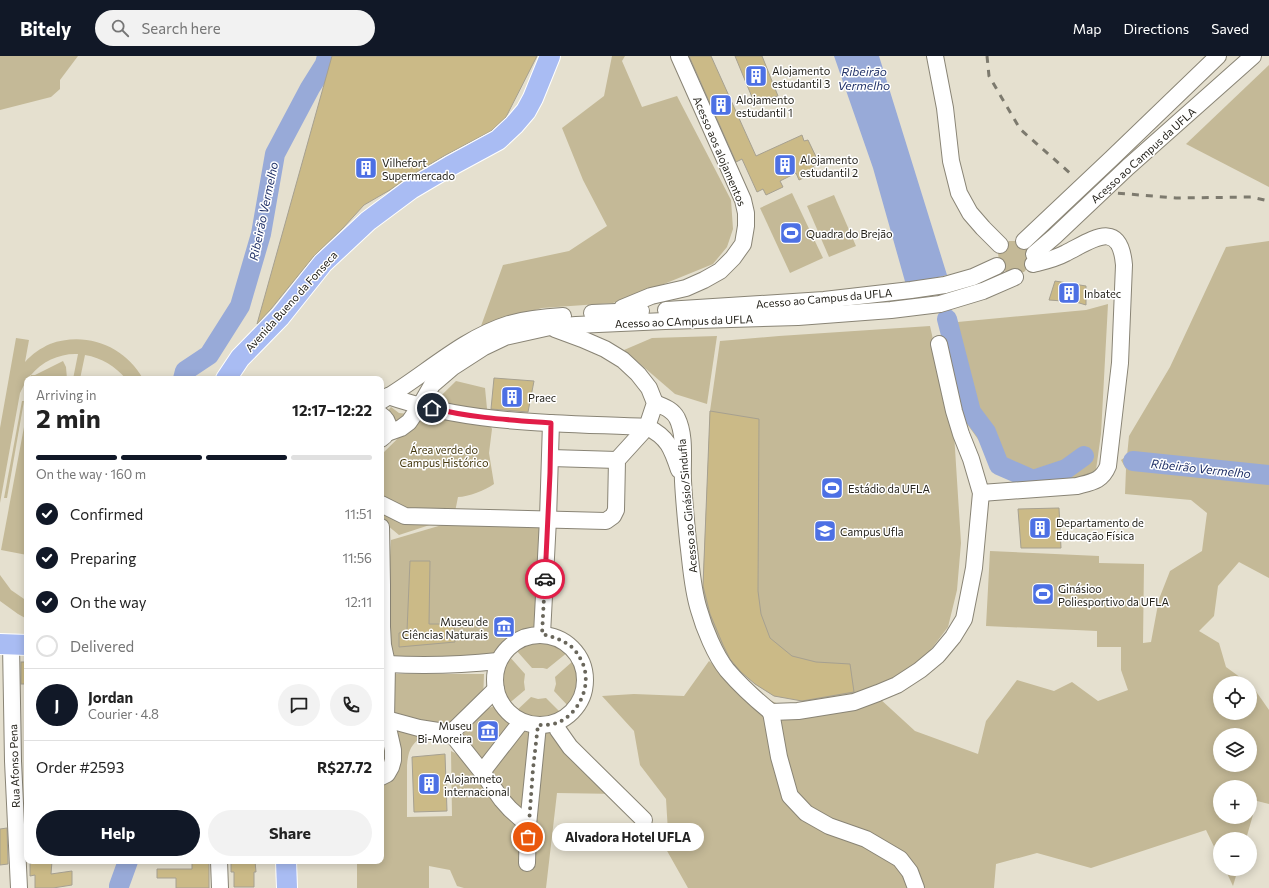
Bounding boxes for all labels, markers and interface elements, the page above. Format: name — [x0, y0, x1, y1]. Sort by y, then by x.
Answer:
search box — [95, 10, 375, 46]
text: Bitely — [20, 17, 71, 40]
icon: search — [109, 17, 131, 39]
text: Search here — [141, 19, 221, 37]
text: Map — [1073, 20, 1102, 37]
text: Directions — [1124, 20, 1189, 37]
text: Saved — [1211, 20, 1249, 37]
building icon: Alojamento estudantil 3 — [743, 63, 769, 89]
place label: Alojamento estudantil 3 — [772, 64, 831, 90]
water label: Ribeirão Vermelho — [838, 64, 890, 92]
building icon: Alojamento estudantil 1 — [708, 92, 734, 118]
place label: Alojamento estudantil 1 — [736, 93, 795, 119]
street label: Acesso aos alojamentos — [691, 94, 749, 208]
street label: Acesso ao Campus da UFLA — [1088, 104, 1198, 206]
building icon: Alojamento estudantil 2 — [772, 152, 798, 178]
place label: Alojamento estudantil 2 — [800, 153, 859, 179]
building icon: Vilhefort Supermercado — [353, 155, 379, 181]
place label: Vilhefort Supermercado — [382, 156, 455, 182]
water label: Ribeirão Vermelho — [246, 160, 280, 262]
sports icon: Quadra do Brejão — [778, 220, 804, 246]
place label: Quadra do Brejão — [806, 227, 893, 240]
street label: Avenida Bueno da Fonseca — [242, 248, 340, 354]
building icon: Inbatec — [1056, 280, 1082, 306]
street label: Acesso ao Campus da UFLA — [755, 286, 893, 310]
place label: Inbatec — [1084, 287, 1121, 300]
street label: Acesso ao CAmpus da UFLA — [615, 312, 754, 330]
building icon: Praec — [499, 384, 525, 410]
text: Arriving in — [36, 387, 96, 403]
pin — [415, 391, 449, 425]
place label: Praec — [528, 391, 556, 404]
icon: home — [421, 397, 443, 419]
text: 12:17–12:22 — [292, 401, 372, 419]
text: 2 min — [36, 402, 101, 433]
street label: Acesso ao Ginásio/Sindufla — [675, 438, 699, 574]
park label: Área verde do Campus Histórico — [400, 442, 489, 469]
water label: Ribeirão Vermelho — [1150, 456, 1252, 480]
text: On the way · 160 m — [36, 466, 146, 482]
sports icon: Estádio da UFLA — [819, 475, 845, 501]
place label: Estádio da UFLA — [848, 482, 930, 495]
icon: check — [36, 503, 58, 525]
text: Confirmed — [70, 505, 143, 523]
text: 11:51 — [345, 506, 372, 522]
building icon: Departamento de Educação Física — [1027, 515, 1053, 541]
place label: Departamento de Educação Física — [1056, 516, 1144, 542]
school or university icon: Campus Ufla — [812, 518, 838, 544]
place label: Campus Ufla — [840, 525, 904, 538]
icon: check — [36, 547, 58, 569]
text: Preparing — [70, 549, 136, 567]
text: 11:56 — [342, 550, 372, 566]
courier — [525, 559, 565, 599]
icon: car — [534, 568, 556, 590]
sports icon: Ginásioo Poliesportivo da UFLA — [1030, 581, 1056, 607]
place label: Ginásioo Poliesportivo da UFLA — [1058, 582, 1170, 608]
icon: check — [36, 591, 58, 613]
text: On the way — [70, 593, 147, 611]
text: 12:11 — [345, 594, 372, 610]
museum icon: Museu de Ciências Naturais — [491, 614, 517, 640]
place label: Museu de Ciências Naturais — [402, 615, 488, 641]
text: Delivered — [70, 637, 134, 655]
map controls — [1213, 676, 1257, 876]
button: locate — [1213, 676, 1257, 720]
button: chat — [278, 684, 320, 726]
button: phone — [330, 684, 372, 726]
text: Jordan — [88, 688, 133, 706]
text: J — [55, 696, 59, 714]
text: Courier · 4.8 — [88, 706, 159, 722]
museum icon: Museu Bi-Moreira — [475, 718, 501, 744]
place label: Museu Bi-Moreira — [418, 719, 472, 745]
street label: Rua Afonso Pena — [6, 724, 22, 808]
button: layers — [1213, 728, 1257, 772]
text: Order #2593 — [36, 758, 124, 776]
text: R$27.72 — [317, 758, 372, 776]
building icon: Alojamneto internacional — [416, 771, 442, 797]
place label: Alojamneto internacional — [444, 772, 510, 798]
button: + — [1213, 780, 1257, 824]
button: Help — [36, 810, 200, 856]
button: Share — [208, 810, 372, 856]
pin — [511, 820, 545, 854]
callout: Alvadora Hotel UFLA — [552, 823, 704, 851]
icon: bag — [517, 826, 539, 848]
text: Alvadora Hotel UFLA — [565, 829, 691, 845]
button: − — [1213, 832, 1257, 876]

